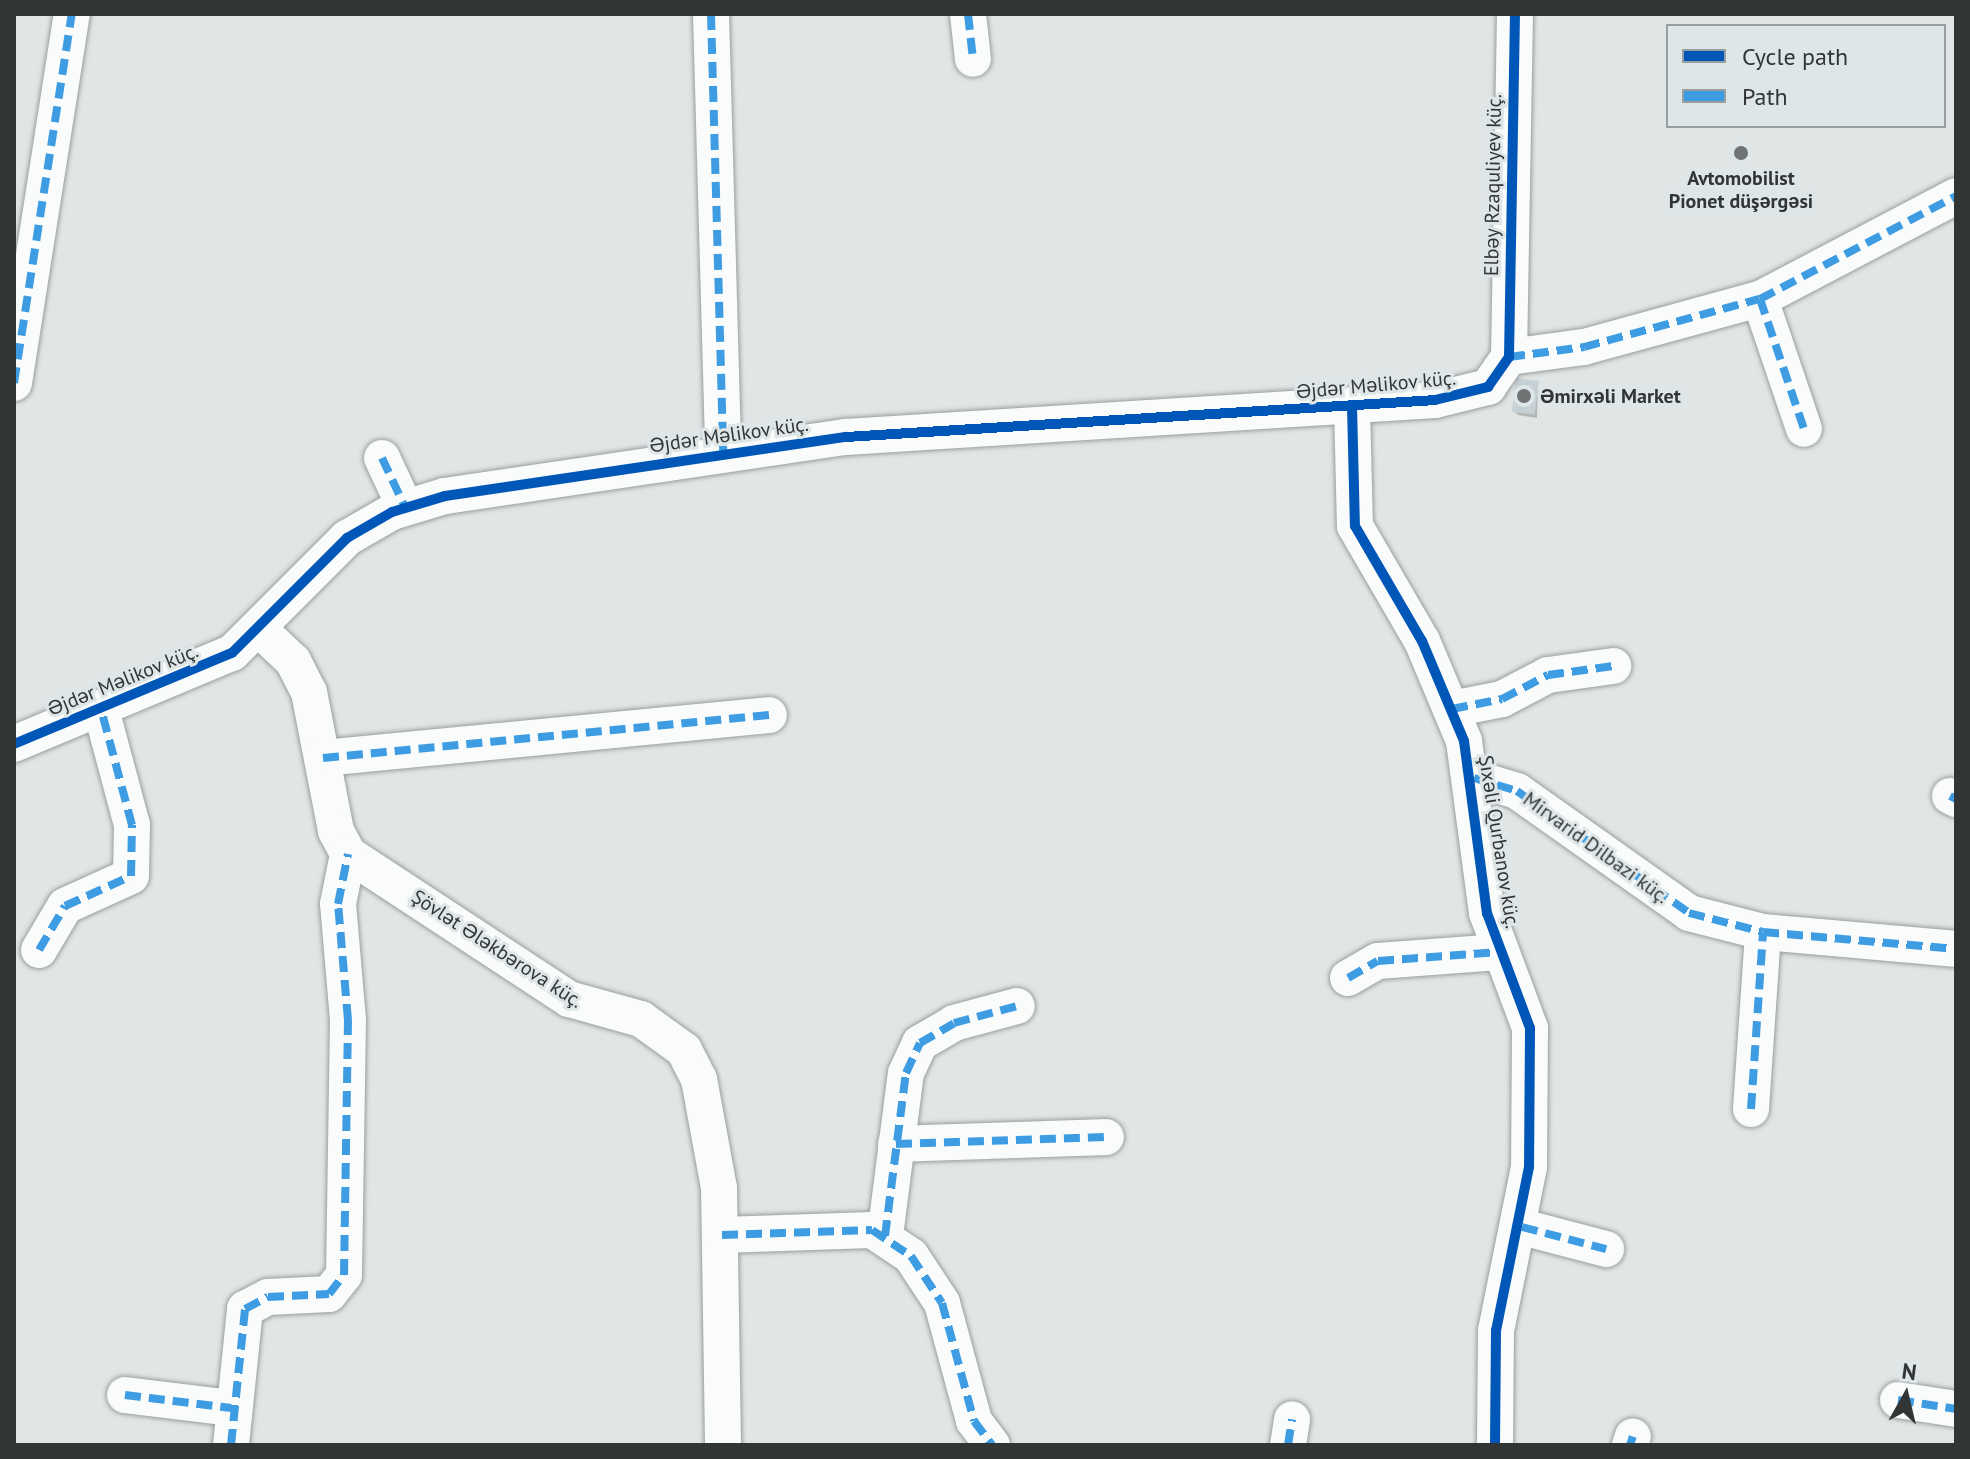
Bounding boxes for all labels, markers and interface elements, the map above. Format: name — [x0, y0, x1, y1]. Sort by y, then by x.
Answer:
legend — [1666, 24, 1946, 128]
text: Cycle path — [1742, 41, 1848, 72]
text: Path — [1742, 81, 1788, 112]
street label: Elbəy Rzaquliyev küç. — [1479, 93, 1507, 277]
marker: Avtomobilist Pionet düşərgəsi — [1732, 144, 1750, 162]
place label: Avtomobilist Pionet düşərgəsi — [1669, 166, 1813, 213]
street label: Əjdər Məlikov küç. — [1295, 366, 1457, 404]
place label: Əmirxəli Market — [1540, 384, 1681, 408]
marker: Əmirxəli Market — [1515, 387, 1533, 405]
street label: Əjdər Məlikov küç. — [648, 412, 810, 458]
street label: Əjdər Məlikov küç. — [44, 639, 202, 721]
street label: Şıxəli Qurbanov küç. — [1473, 753, 1525, 931]
street label: Mirvarid Dilbazi küç. — [1519, 787, 1673, 909]
street label: Şövlət Ələkbərova küç. — [407, 885, 587, 1013]
north arrow — [1866, 1355, 1946, 1435]
text: N — [1900, 1356, 1918, 1386]

